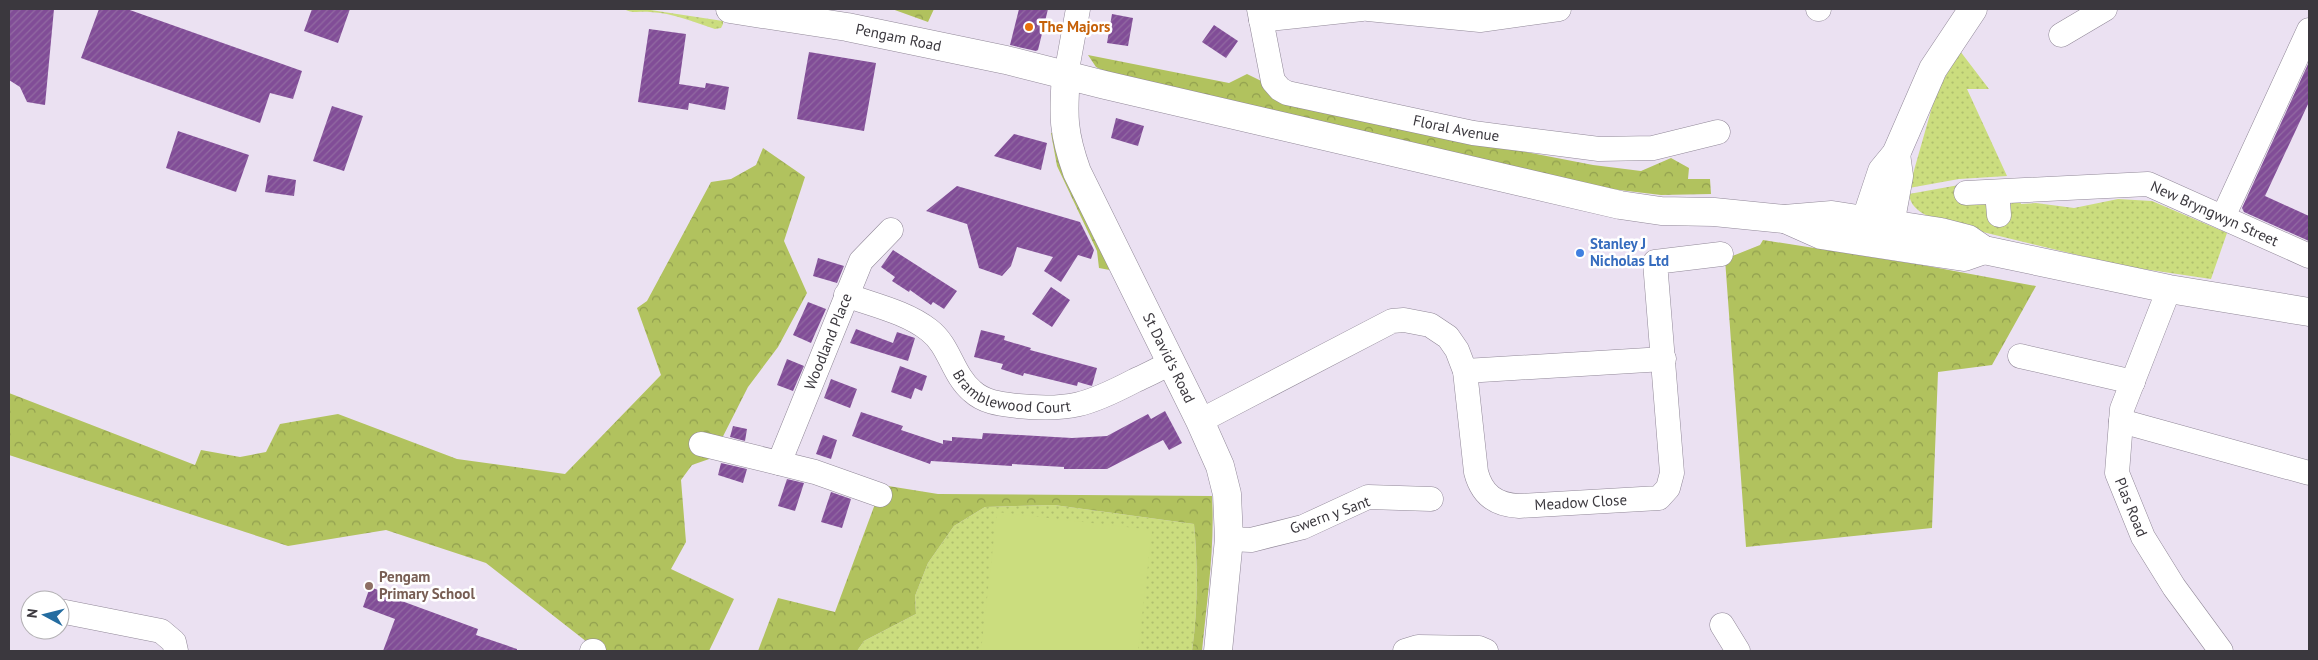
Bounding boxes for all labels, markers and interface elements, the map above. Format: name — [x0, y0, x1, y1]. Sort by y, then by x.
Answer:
place label: The Majors — [1039, 17, 1110, 36]
street label: Pengam Road — [854, 19, 943, 55]
marker: The Majors — [1023, 21, 1035, 33]
street label: Floral Avenue — [1411, 110, 1501, 145]
street label: New Bryngwyn Street — [2148, 176, 2282, 250]
place label: Stanley J Nicholas Ltd — [1590, 234, 1669, 270]
marker: Stanley J Nicholas Ltd — [1574, 247, 1586, 259]
street label: Woodland Place — [800, 290, 856, 392]
street label: St David's Road — [1139, 309, 1200, 406]
street label: Bramblewood Court — [949, 366, 1072, 417]
street label: Plas Road — [2111, 475, 2152, 539]
street label: Meadow Close — [1534, 490, 1627, 514]
street label: Gwern y Sant — [1287, 491, 1373, 538]
place label: Pengam Primary School — [379, 567, 475, 603]
marker: Pengam Primary School — [363, 580, 375, 592]
north arrow — [20, 590, 70, 640]
text: N — [23, 608, 42, 619]

